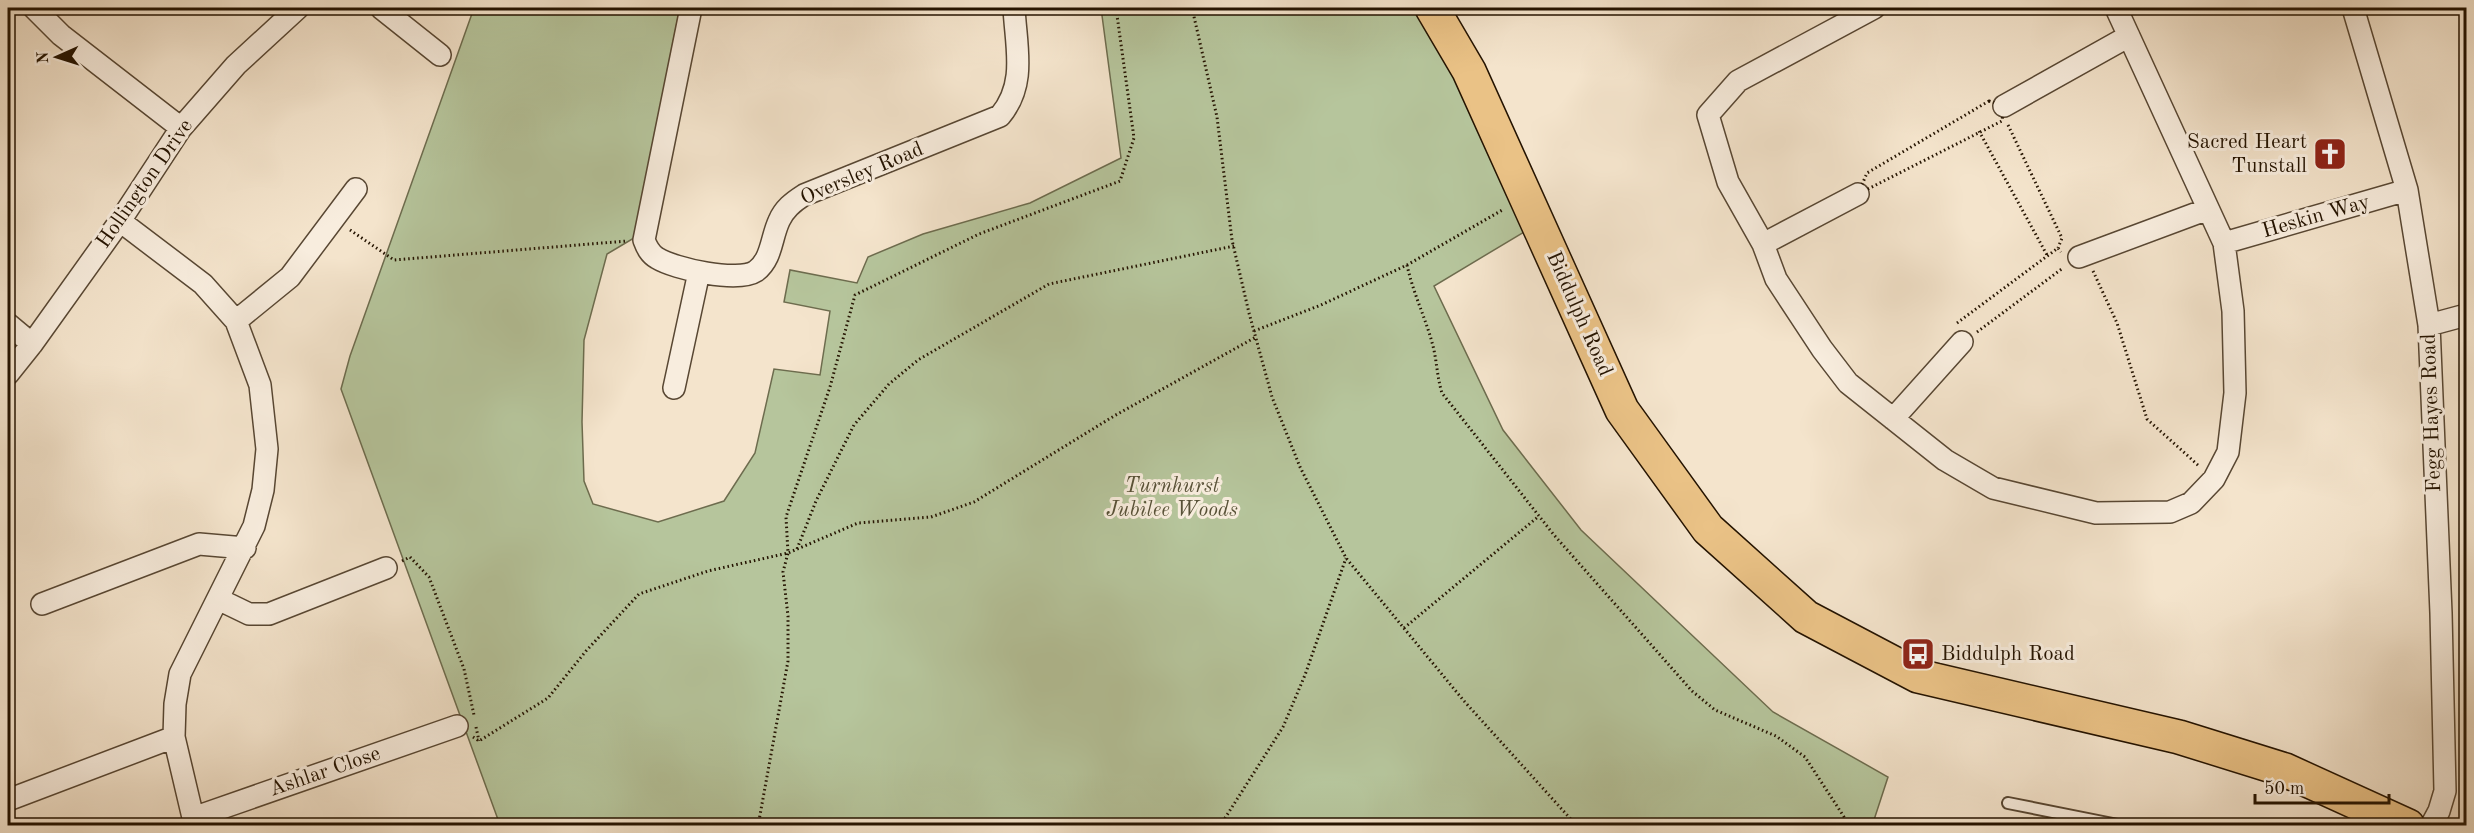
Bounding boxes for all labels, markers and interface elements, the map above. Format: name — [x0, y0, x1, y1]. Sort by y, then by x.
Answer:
north arrow — [27, 27, 87, 87]
text: N — [36, 50, 52, 64]
street label: Hollington Drive — [93, 116, 197, 252]
place label: Sacred Heart Tunstall — [2187, 132, 2307, 177]
church icon: Sacred Heart Tunstall — [2312, 136, 2348, 172]
street label: Oversley Road — [797, 139, 927, 209]
street label: Heskin Way — [2260, 192, 2372, 242]
street label: Biddulph Road — [1542, 249, 1616, 379]
street label: Fegg Hayes Road — [2419, 333, 2445, 493]
park label: Turnhurst Jubilee Woods — [1106, 476, 1238, 521]
bus stop icon: Biddulph Road — [1900, 636, 1936, 672]
place label: Biddulph Road — [1941, 644, 2075, 665]
street label: Ashlar Close — [267, 743, 383, 801]
scale bar — [2255, 767, 2388, 805]
text: 50 m — [2264, 780, 2304, 798]

